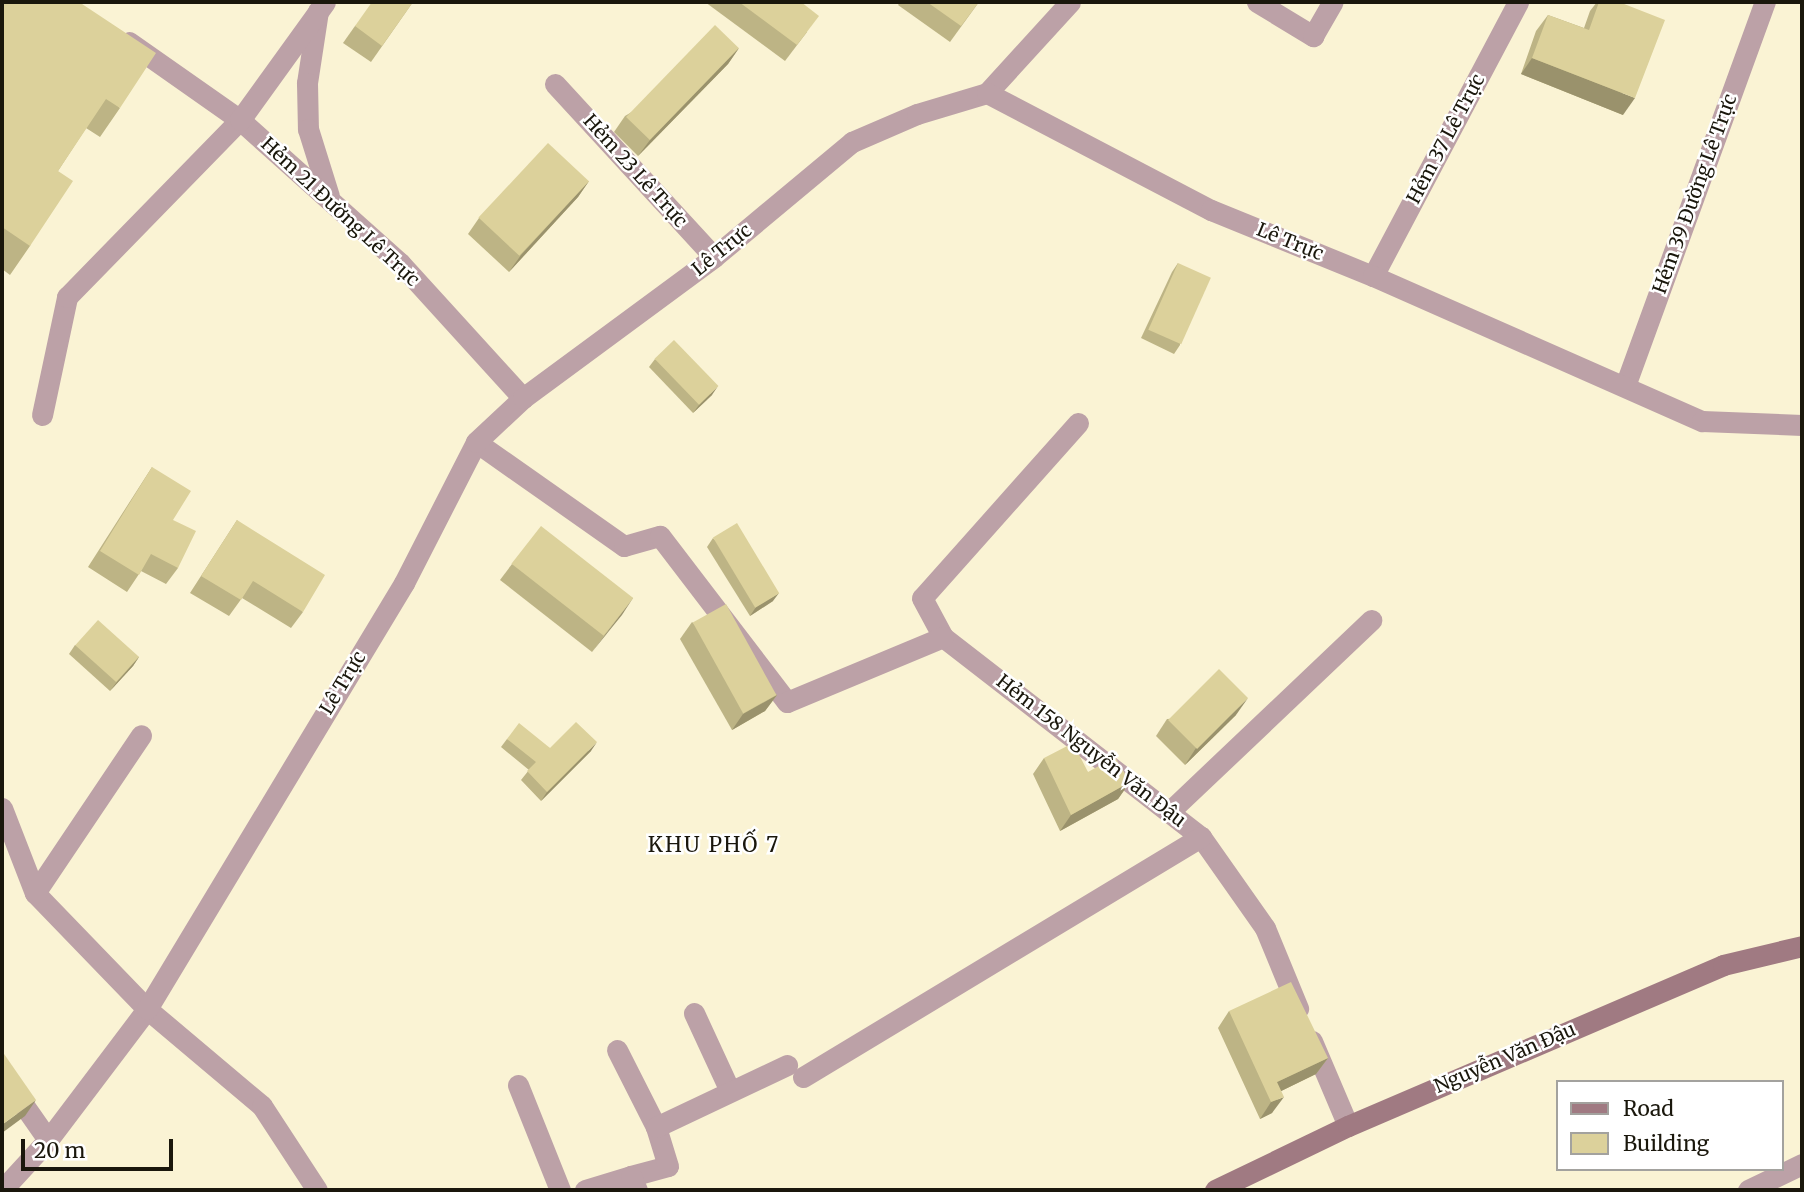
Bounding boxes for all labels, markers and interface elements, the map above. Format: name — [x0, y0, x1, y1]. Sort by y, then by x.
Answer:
street label: Hẻm 37 Lê Trực — [1402, 70, 1490, 208]
street label: Hẻm 39 Đường Lê Trực — [1648, 91, 1742, 297]
street label: Hẻm 23 Lê Trực — [578, 110, 692, 232]
street label: Hẻm 21 Đường Lê Trực — [256, 133, 424, 291]
street label: Lê Trực — [1253, 218, 1327, 266]
street label: Lê Trực — [688, 219, 756, 281]
street label: Lê Trực — [315, 647, 371, 719]
street label: Hẻm 158 Nguyễn Văn Đậu — [992, 670, 1190, 832]
district label: KHU PHỐ 7 — [649, 832, 779, 858]
street label: Nguyễn Văn Đậu — [1431, 1018, 1579, 1098]
legend — [1556, 1080, 1783, 1171]
text: Road — [1623, 1095, 1674, 1122]
scale bar — [24, 1126, 177, 1170]
text: Building — [1623, 1130, 1709, 1157]
text: 20 m — [34, 1137, 85, 1164]

